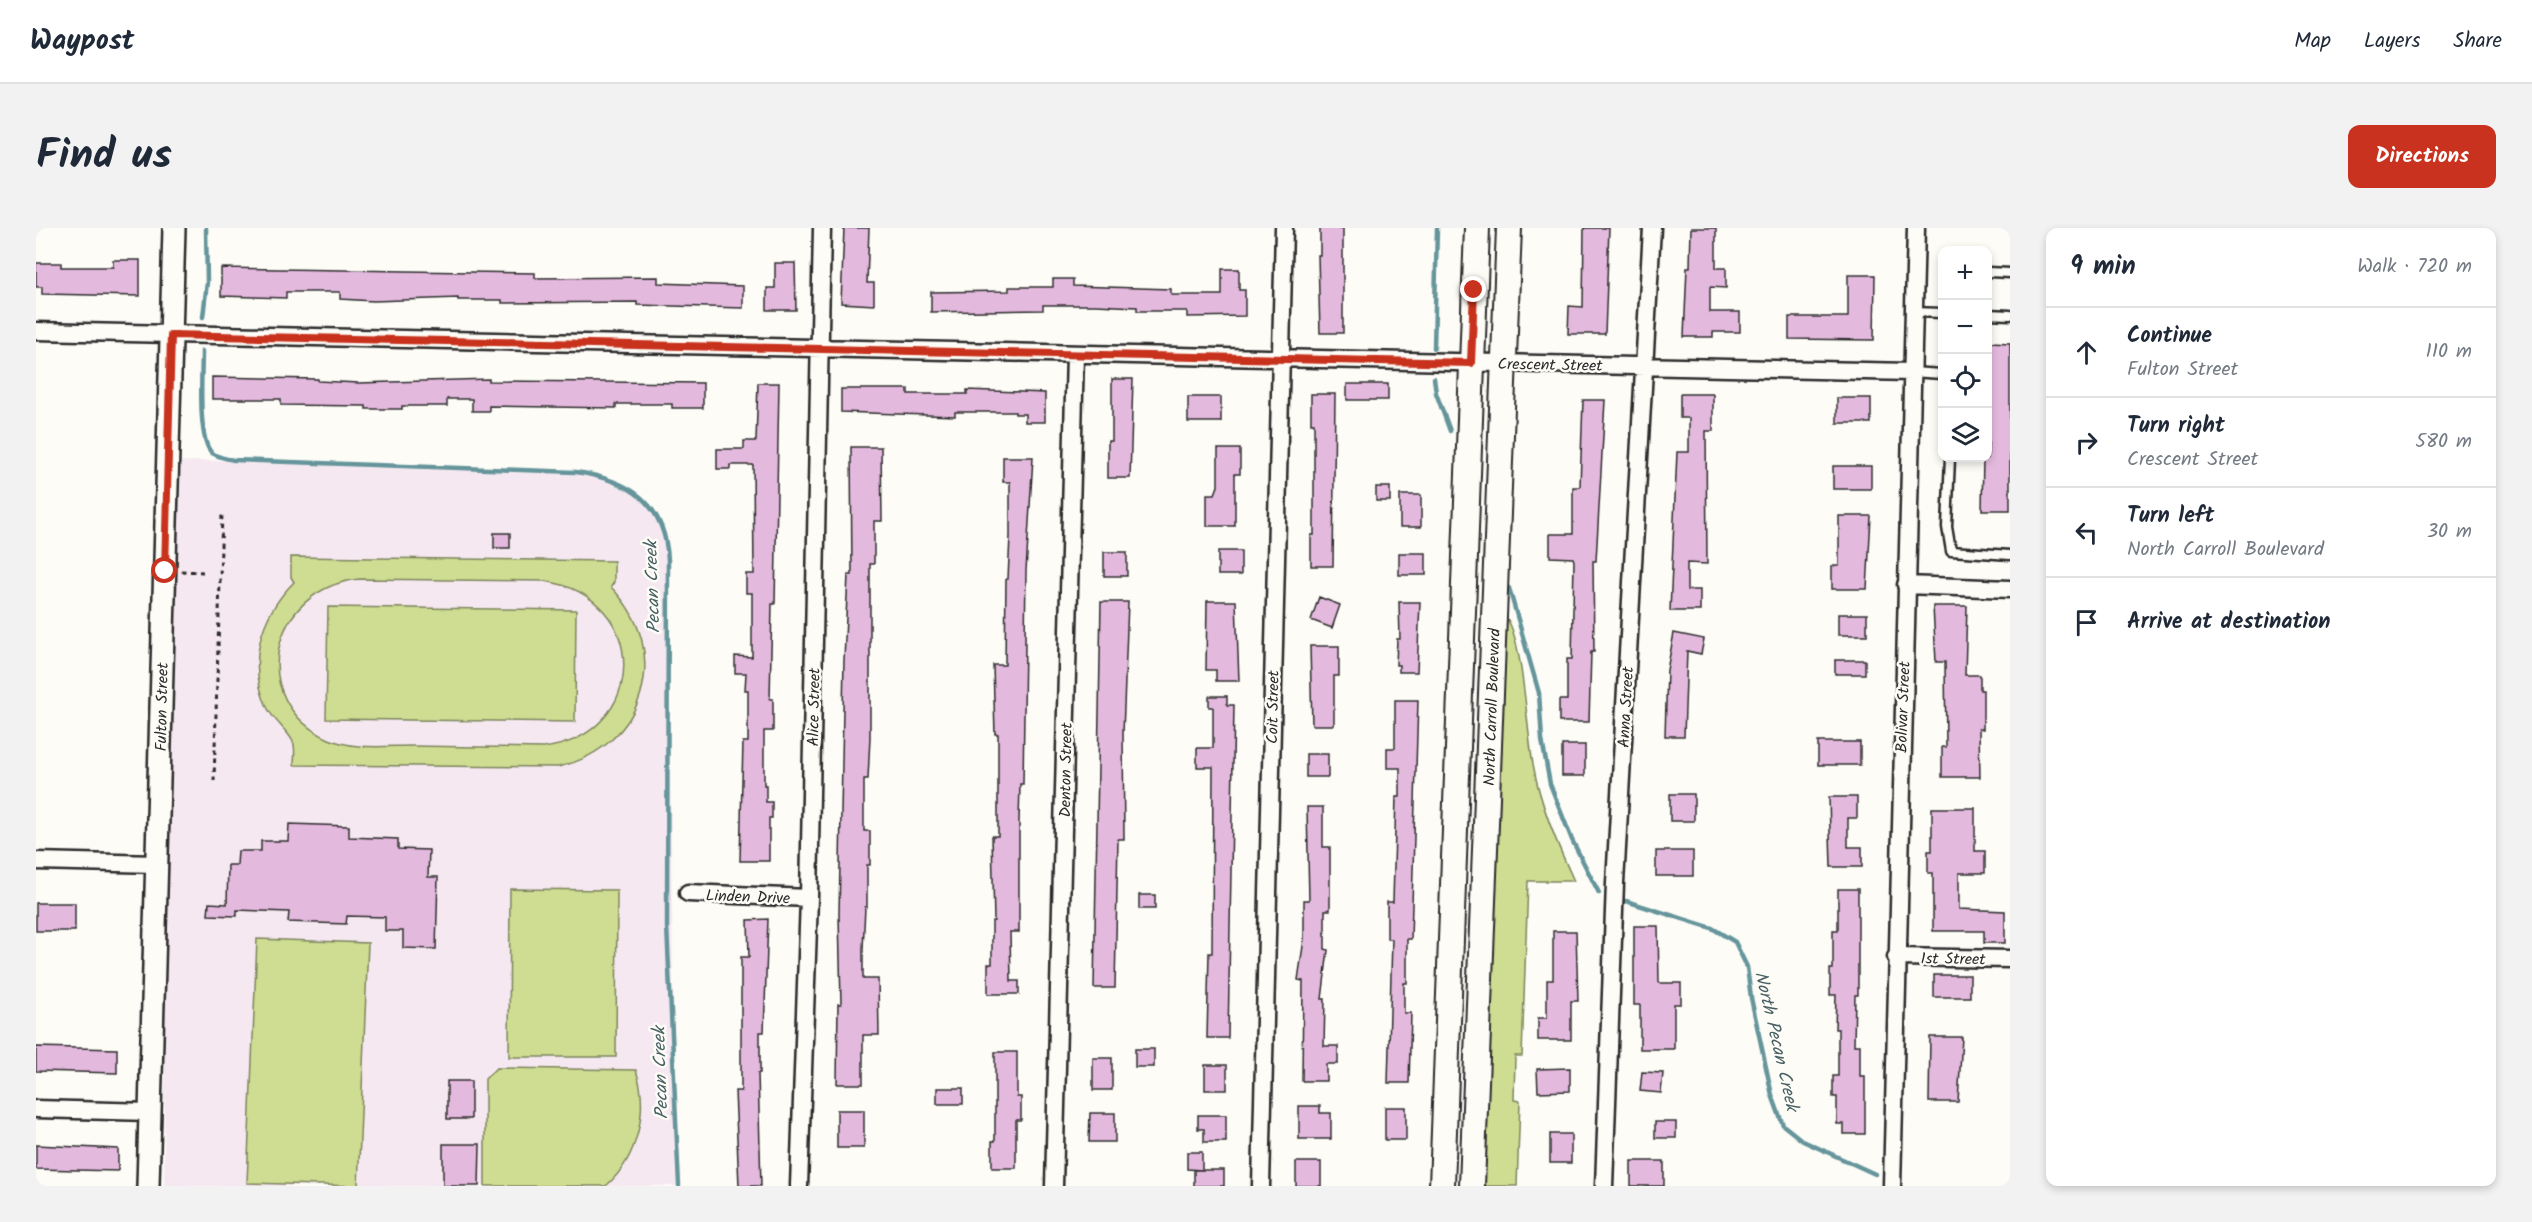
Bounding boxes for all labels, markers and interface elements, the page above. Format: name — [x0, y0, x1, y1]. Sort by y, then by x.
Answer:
text: Waypost — [30, 19, 134, 64]
text: Map — [2294, 25, 2331, 58]
text: Layers — [2364, 25, 2420, 58]
text: Share — [2453, 25, 2502, 58]
text: Find us — [36, 123, 172, 190]
button: Directions — [2348, 125, 2496, 188]
map controls — [1938, 246, 1992, 462]
button: + — [1938, 246, 1992, 300]
text: 9 min — [2070, 246, 2136, 288]
text: Walk · 720 m — [2357, 251, 2472, 283]
route end — [1460, 276, 1486, 302]
button: − — [1938, 300, 1992, 354]
text: Continue — [2127, 319, 2212, 354]
icon: ahead — [2070, 336, 2103, 369]
text: 110 m — [2426, 336, 2472, 368]
street label: Crescent Street — [1497, 352, 1603, 379]
button: locate — [1938, 354, 1992, 408]
text: Fulton Street — [2127, 354, 2238, 386]
button: layers — [1938, 408, 1992, 462]
text: Turn right — [2127, 409, 2225, 444]
icon: right — [2070, 426, 2103, 459]
text: 580 m — [2415, 426, 2472, 458]
text: Crescent Street — [2127, 444, 2258, 476]
text: Turn left — [2127, 499, 2214, 534]
icon: left — [2070, 516, 2103, 549]
text: 30 m — [2427, 516, 2472, 548]
text: North Carroll Boulevard — [2127, 534, 2324, 566]
water label: Pecan Creek — [637, 538, 670, 634]
route start — [151, 557, 177, 583]
text: Arrive at destination — [2127, 605, 2330, 640]
icon: arrive — [2070, 606, 2103, 639]
street label: North Carroll Boulevard — [1477, 627, 1508, 786]
street label: Bolivar Street — [1889, 660, 1918, 753]
street label: Fulton Street — [149, 662, 176, 752]
street label: Anna Street — [1612, 665, 1641, 748]
street label: Alice Street — [801, 667, 828, 747]
street label: Coit Street — [1260, 669, 1287, 744]
street label: Denton Street — [1053, 722, 1080, 818]
street label: Linden Drive — [705, 884, 791, 911]
street label: 1st Street — [1920, 946, 1987, 973]
water label: North Pecan Creek — [1745, 969, 1806, 1117]
water label: Pecan Creek — [645, 1024, 678, 1120]

